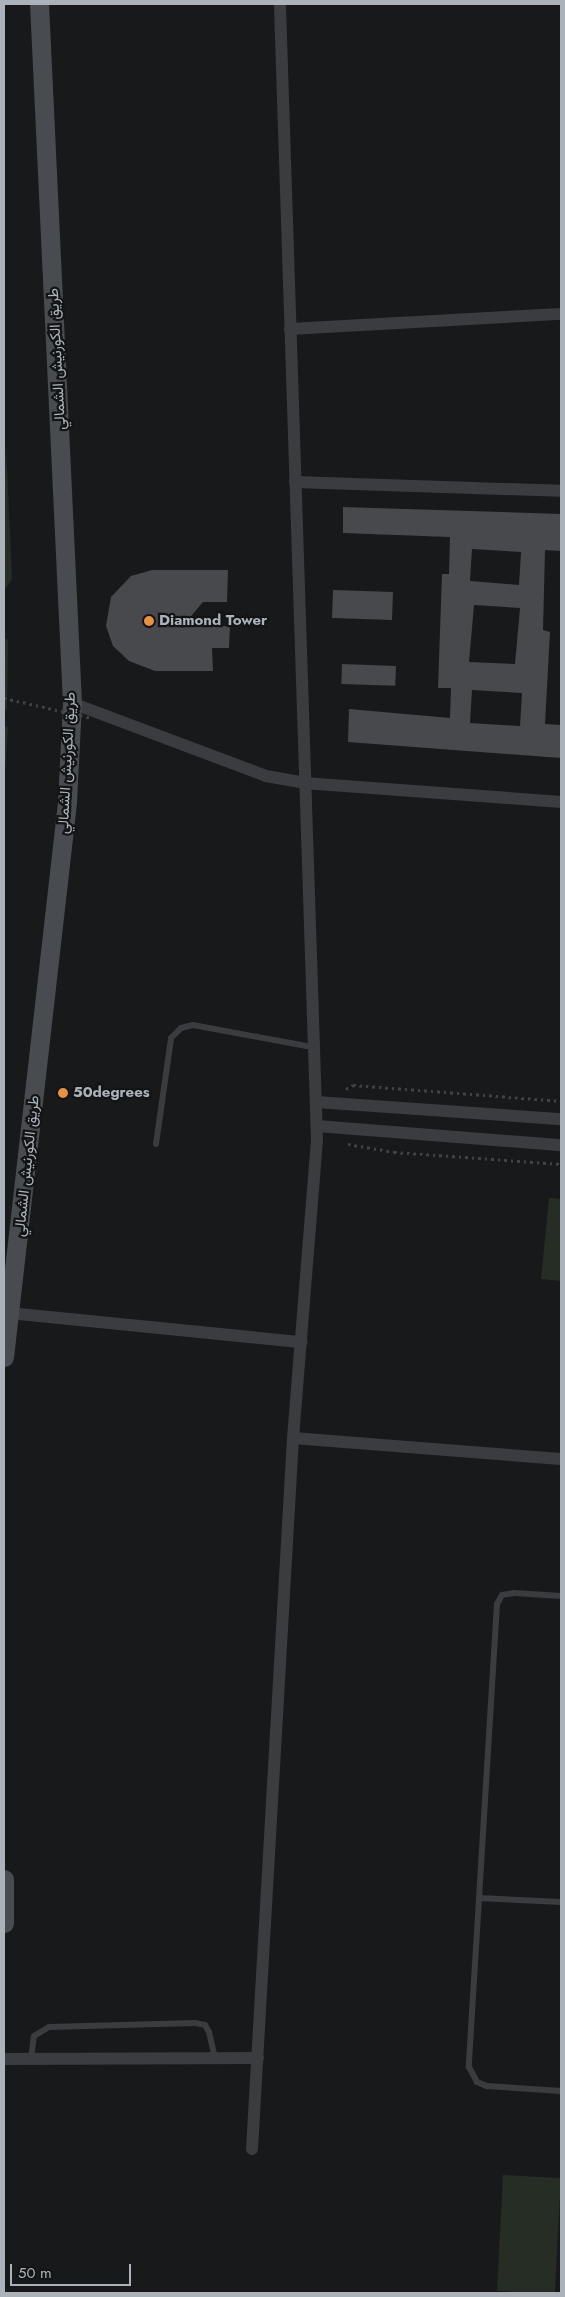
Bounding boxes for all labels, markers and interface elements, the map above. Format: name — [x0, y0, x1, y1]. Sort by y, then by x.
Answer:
street label: طريق الكورنيش الشمالي — [44, 287, 70, 431]
place label: Diamond Tower — [159, 612, 267, 630]
marker: Diamond Tower — [143, 615, 155, 627]
street label: طريق الكورنيش الشمالي — [54, 691, 80, 835]
place label: 50degrees — [73, 1084, 150, 1102]
marker: 50degrees — [57, 1087, 69, 1099]
street label: طريق الكورنيش الشمالي — [11, 1094, 43, 1238]
scale bar — [12, 2254, 134, 2286]
text: 50 m — [18, 2262, 52, 2284]

